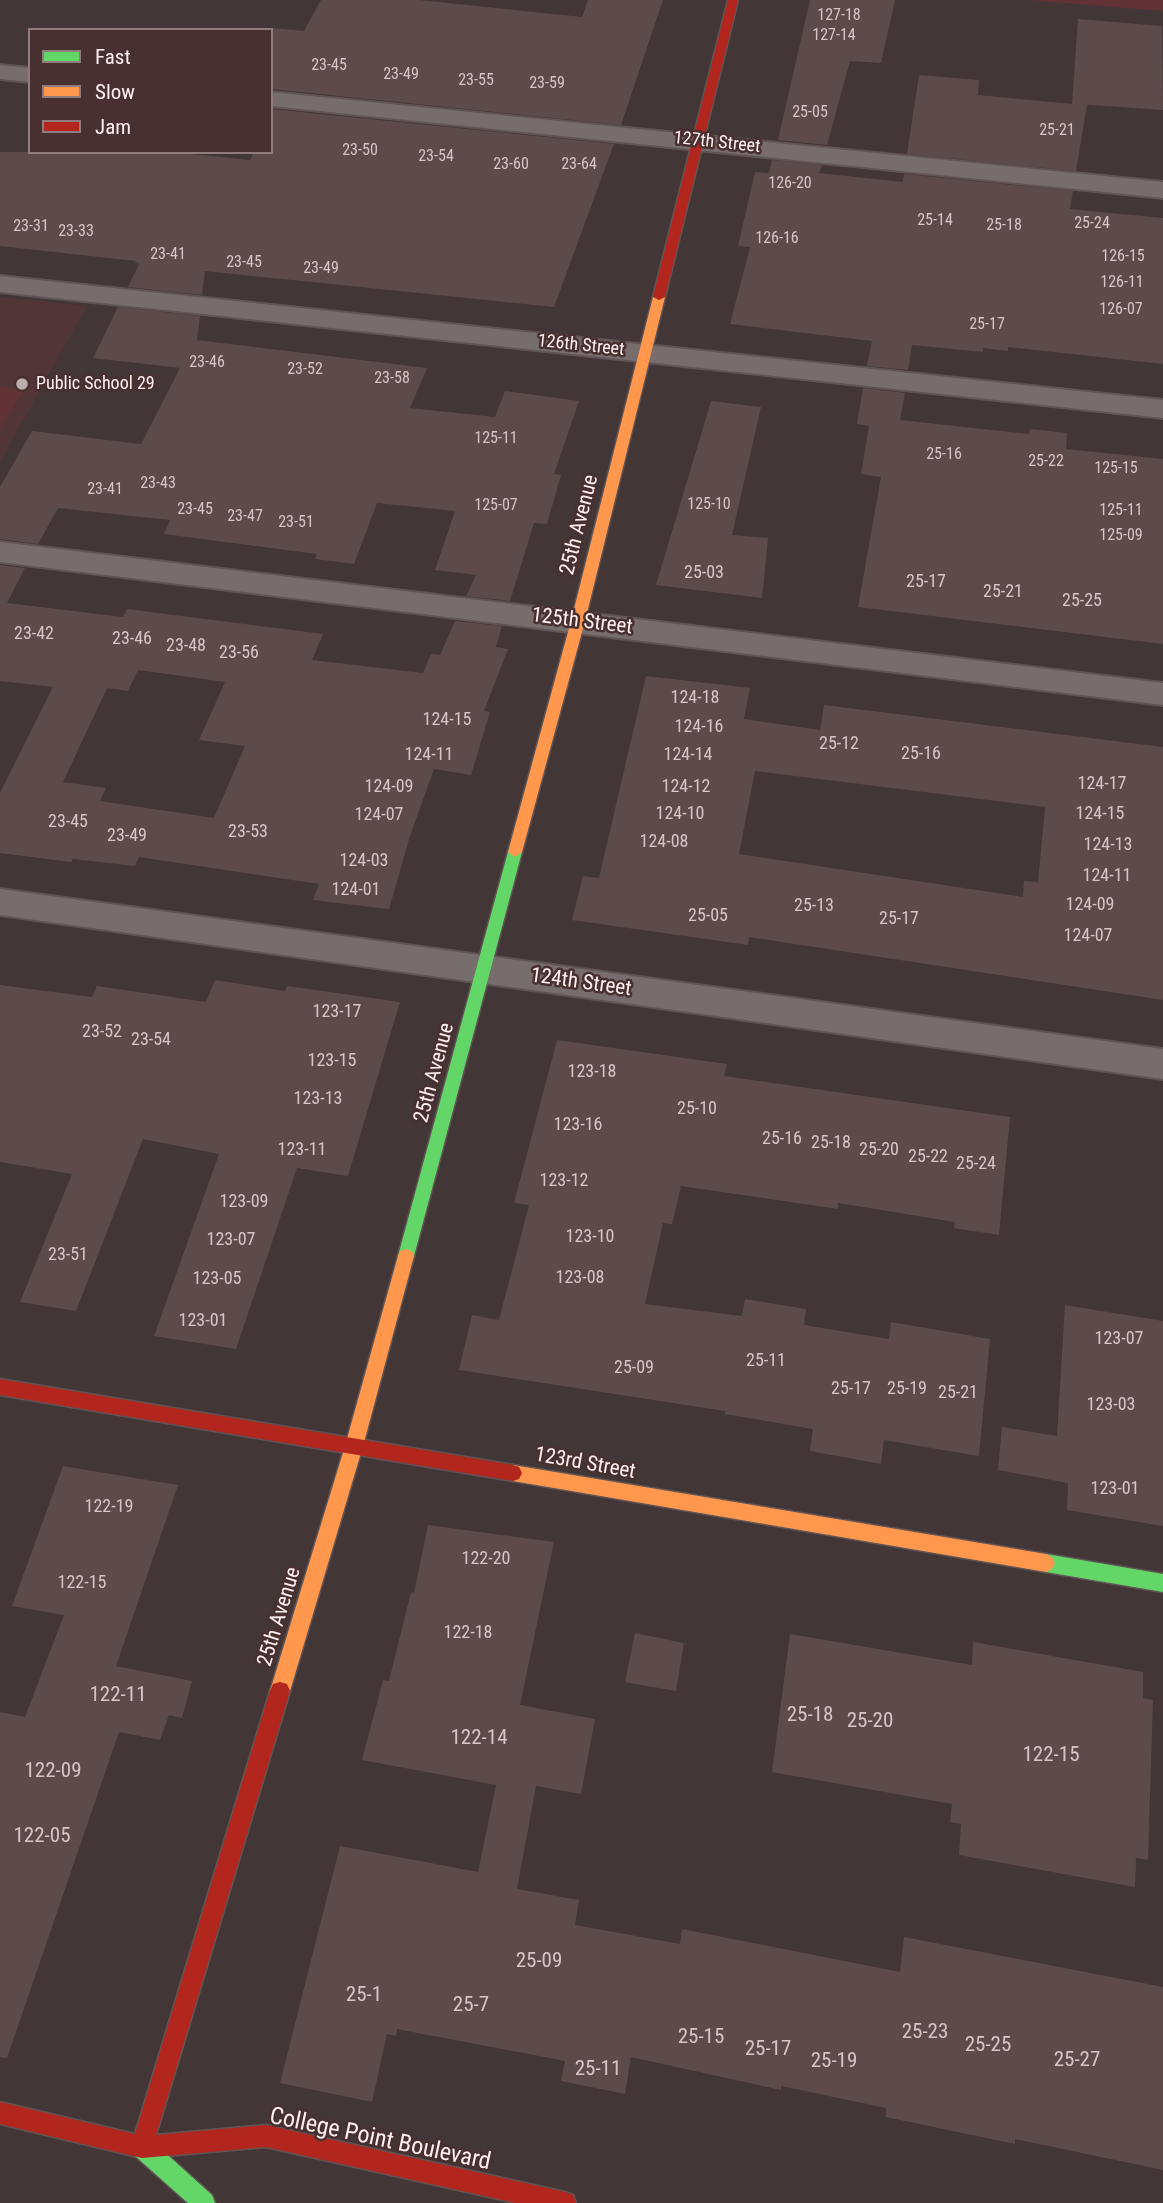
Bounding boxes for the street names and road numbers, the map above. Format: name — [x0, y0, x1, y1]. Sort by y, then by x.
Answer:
street label: 127th Street — [673, 128, 761, 158]
street label: 126th Street — [537, 331, 625, 361]
street label: 25th Avenue — [555, 472, 605, 578]
street label: 125th Street — [530, 603, 634, 641]
street label: 124th Street — [529, 963, 633, 1003]
street label: 25th Avenue — [410, 1020, 460, 1126]
street label: 123rd Street — [533, 1443, 637, 1485]
street label: 25th Avenue — [253, 1564, 307, 1670]
street label: College Point Boulevard — [267, 2102, 493, 2178]

